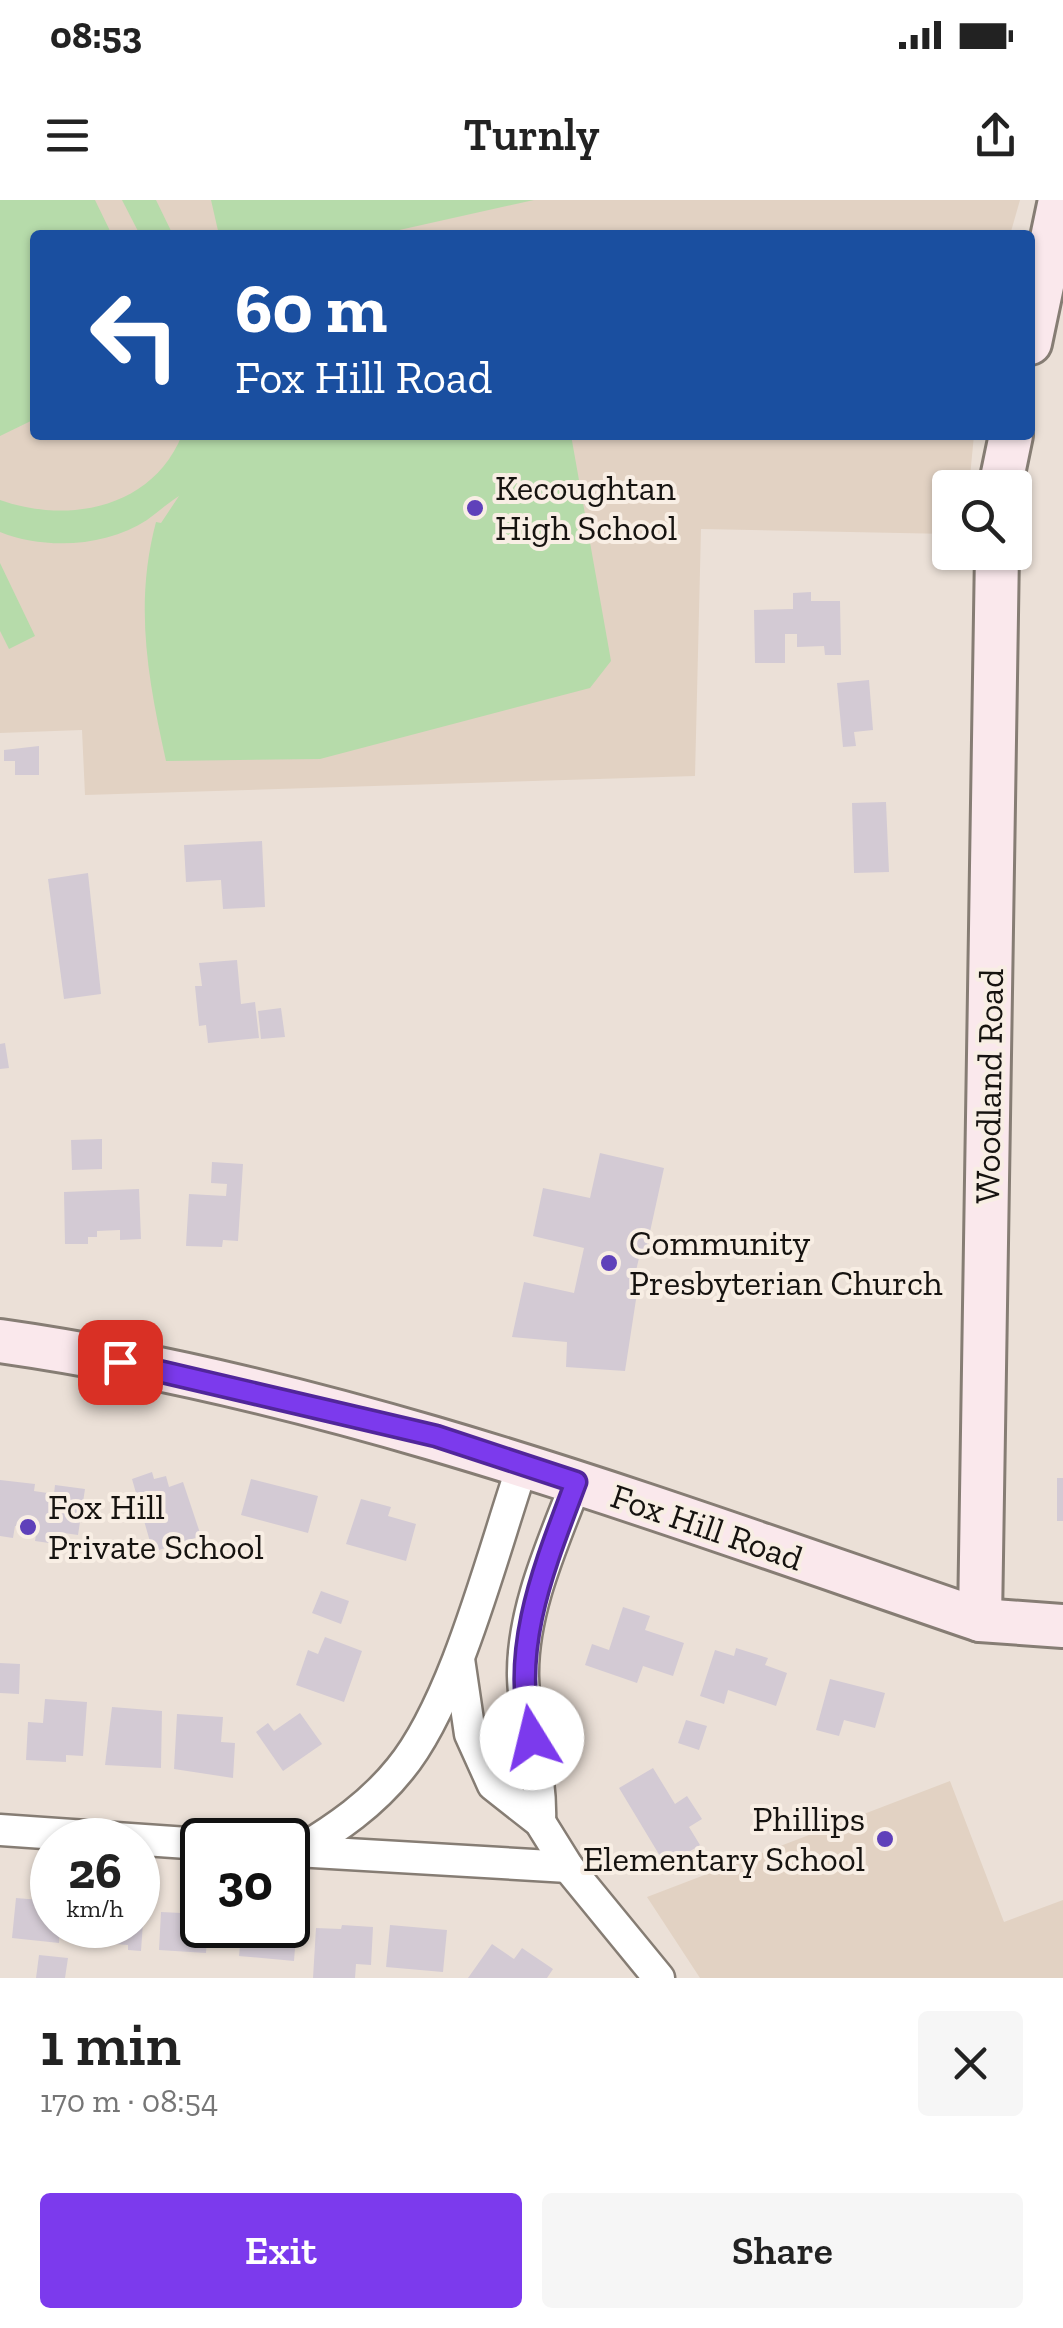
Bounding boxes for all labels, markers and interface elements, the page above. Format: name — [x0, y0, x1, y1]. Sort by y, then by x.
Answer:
text: 08:53 — [50, 12, 142, 58]
icon: menu — [40, 108, 95, 163]
text: Turnly — [464, 108, 599, 162]
icon: share — [968, 108, 1023, 163]
text: 60 m — [235, 266, 387, 350]
icon: left — [70, 270, 200, 400]
text: Fox Hill Road — [235, 351, 492, 405]
place label: Kecoughtan High School — [495, 467, 677, 549]
map controls — [932, 470, 1032, 570]
button: search — [932, 470, 1032, 570]
marker: Kecoughtan High School — [464, 497, 486, 519]
street label: Woodland Road — [966, 968, 1012, 1204]
place label: Community Presbyterian Church — [629, 1222, 943, 1304]
marker: Community Presbyterian Church — [598, 1252, 620, 1274]
pin — [78, 1320, 163, 1405]
icon: arrive — [93, 1335, 148, 1390]
street label: Fox Hill Road — [606, 1475, 808, 1579]
place label: Fox Hill Private School — [48, 1486, 264, 1568]
marker: Fox Hill Private School — [17, 1516, 39, 1538]
position arrow — [480, 1686, 584, 1790]
place label: Phillips Elementary School — [583, 1798, 865, 1880]
speed limit sign: 30 — [180, 1818, 310, 1948]
marker: Phillips Elementary School — [874, 1828, 896, 1850]
text: 26 — [68, 1841, 122, 1901]
text: km/h — [66, 1893, 124, 1923]
text: 1 min — [40, 2008, 181, 2080]
button: close — [918, 2011, 1023, 2116]
text: 170 m · 08:54 — [40, 2082, 218, 2120]
button: Exit — [40, 2193, 522, 2308]
button: Share — [542, 2193, 1023, 2308]

